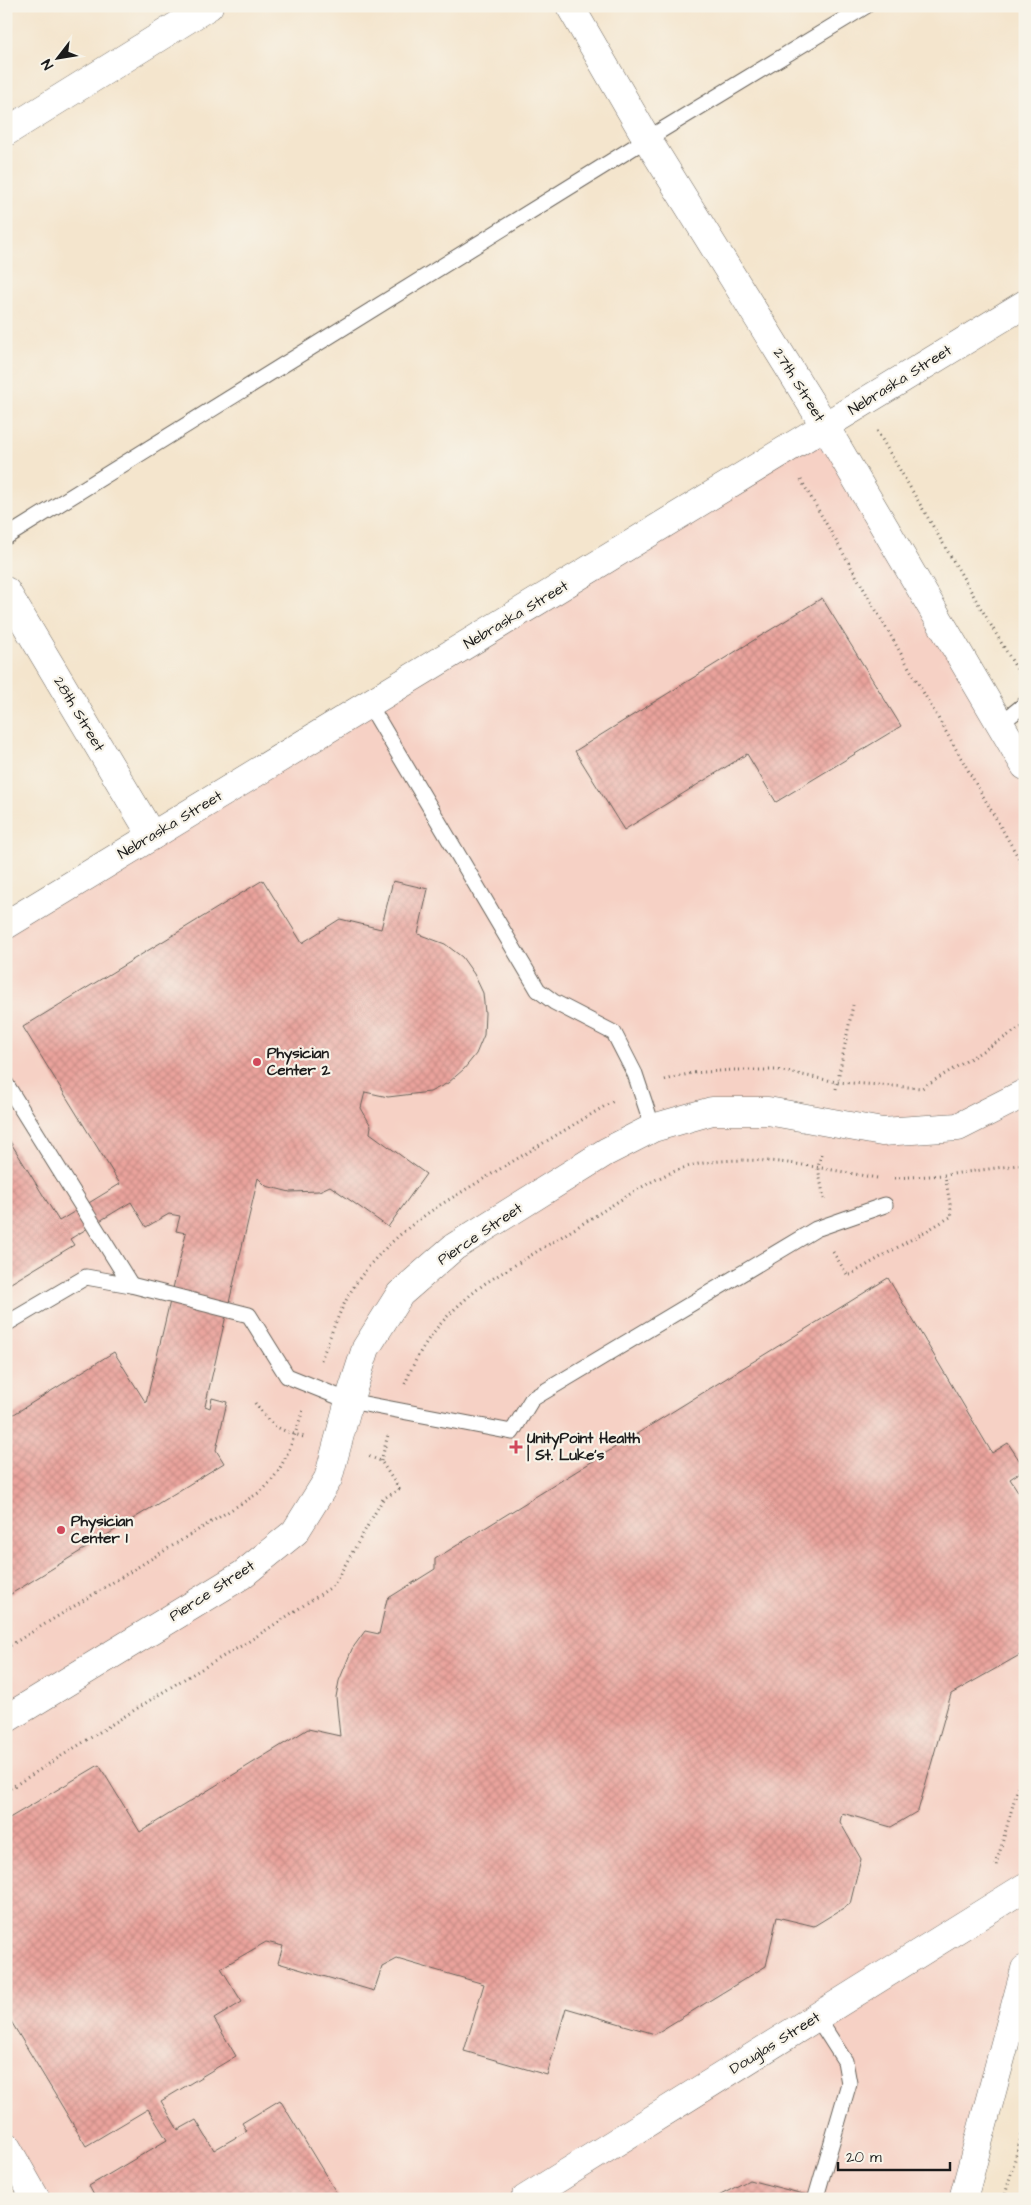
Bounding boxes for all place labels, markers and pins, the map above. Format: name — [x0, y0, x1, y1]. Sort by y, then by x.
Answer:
place label: Physician Center 2 — [267, 1043, 331, 1081]
marker: Physician Center 2 — [251, 1056, 263, 1068]
place label: UnityPoint Health | St. Luke's — [527, 1428, 641, 1466]
marker: UnityPoint Health | St. Luke's — [509, 1440, 523, 1454]
place label: Physician Center 1 — [71, 1511, 133, 1549]
marker: Physician Center 1 — [55, 1524, 67, 1536]

